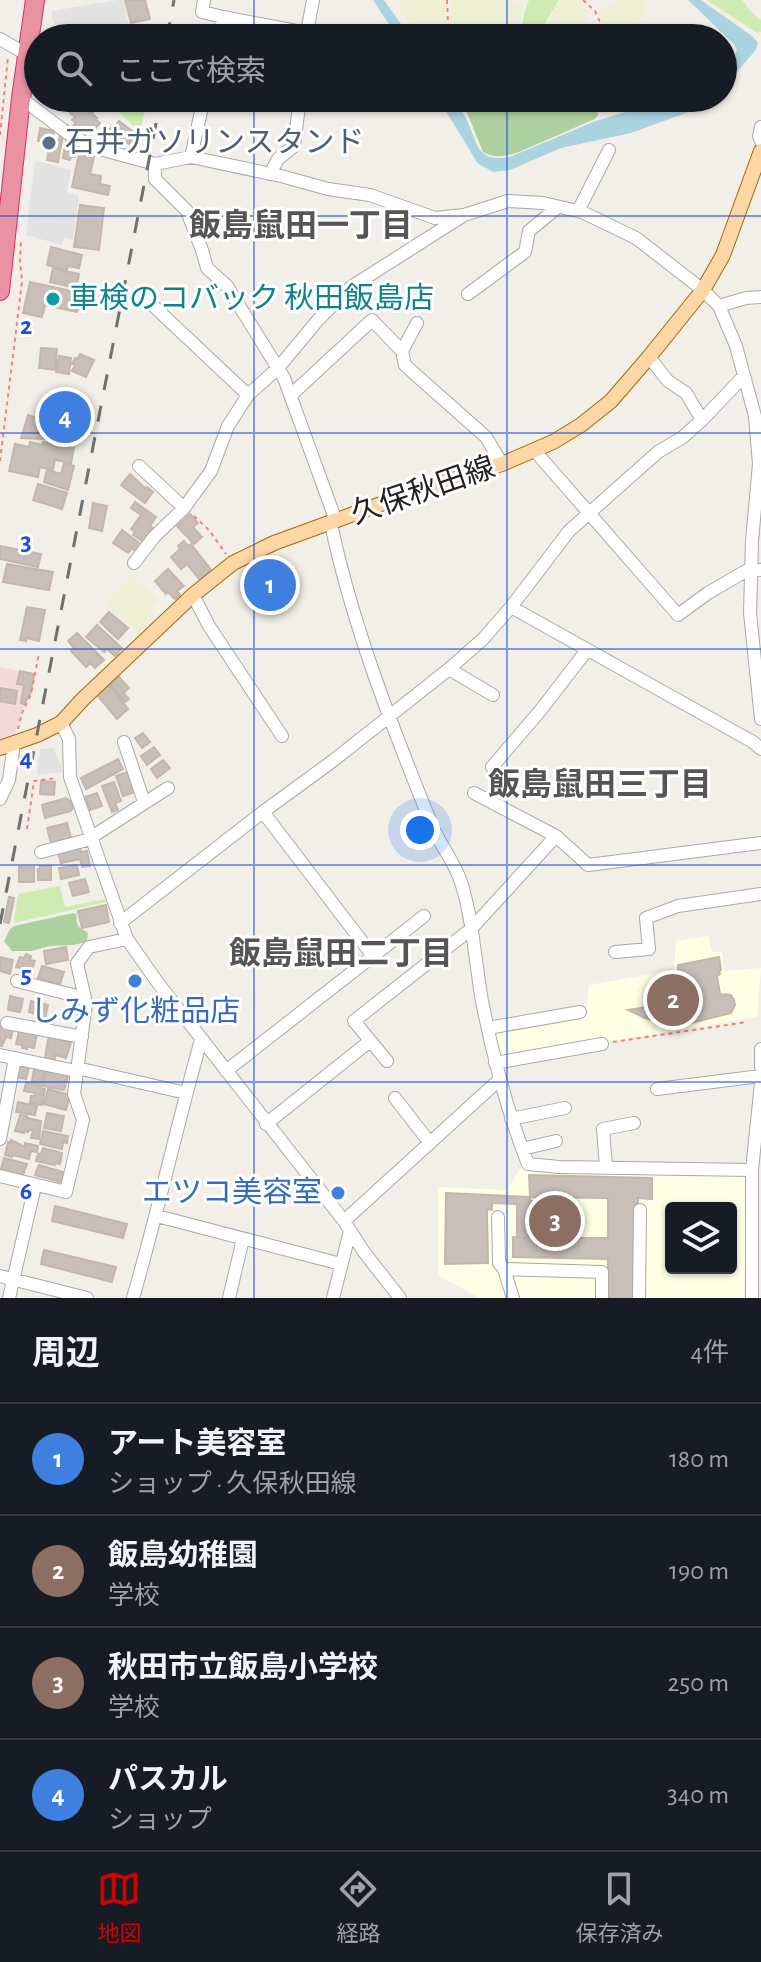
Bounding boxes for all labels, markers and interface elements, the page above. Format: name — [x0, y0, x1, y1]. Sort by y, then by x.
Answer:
search box — [24, 24, 737, 112]
icon: search — [52, 46, 96, 90]
text: ここで検索 — [116, 57, 266, 87]
place label: 石井ガソリンスタンド — [65, 126, 364, 158]
marker: 石井ガソリンスタンド — [40, 134, 58, 152]
district label: 飯島鼠田一丁目 — [189, 208, 413, 242]
place label: 車検のコバック 秋田飯島店 — [69, 282, 434, 314]
marker: 車検のコバック 秋田飯島店 — [44, 290, 62, 308]
text: 2 — [20, 313, 32, 339]
pin: 4 — [39, 387, 91, 447]
street label: 久保秋田線 — [347, 451, 499, 530]
text: 3 — [20, 529, 32, 555]
pin: 1 — [244, 555, 296, 615]
text: 4 — [19, 745, 33, 771]
district label: 飯島鼠田三丁目 — [488, 767, 712, 801]
your location — [400, 810, 440, 850]
district label: 飯島鼠田二丁目 — [229, 936, 453, 970]
text: 5 — [20, 962, 32, 988]
pin: 2 — [647, 970, 699, 1030]
marker: しみず化粧品店 — [126, 972, 144, 990]
place label: しみず化粧品店 — [30, 995, 240, 1027]
place label: エツコ美容室 — [142, 1176, 322, 1208]
text: 6 — [20, 1178, 32, 1204]
marker: エツコ美容室 — [329, 1184, 347, 1202]
pin: 3 — [529, 1191, 581, 1251]
map controls — [665, 1202, 737, 1274]
button: layers — [665, 1202, 737, 1274]
text: 周辺 — [32, 1337, 100, 1371]
text: 4件 — [690, 1340, 729, 1366]
text: アート美容室 — [108, 1429, 286, 1459]
text: 1 — [53, 1446, 63, 1472]
text: 180 m — [669, 1446, 729, 1472]
text: ショップ · 久保秋田線 — [108, 1471, 357, 1497]
text: 飯島幼稚園 — [108, 1541, 258, 1571]
text: 2 — [52, 1558, 64, 1584]
text: 190 m — [669, 1558, 729, 1584]
text: 学校 — [108, 1583, 160, 1609]
text: 秋田市立飯島小学校 — [108, 1653, 378, 1683]
text: 3 — [52, 1670, 64, 1696]
text: 250 m — [667, 1670, 729, 1696]
text: 学校 — [108, 1695, 160, 1721]
text: パスカル — [108, 1765, 228, 1795]
text: 4 — [51, 1782, 65, 1808]
text: 340 m — [667, 1782, 729, 1808]
text: ショップ — [108, 1807, 212, 1833]
tab: 地図 — [97, 1867, 142, 1947]
tab: 経路 — [336, 1867, 381, 1947]
tab: 保存済み — [575, 1867, 664, 1947]

